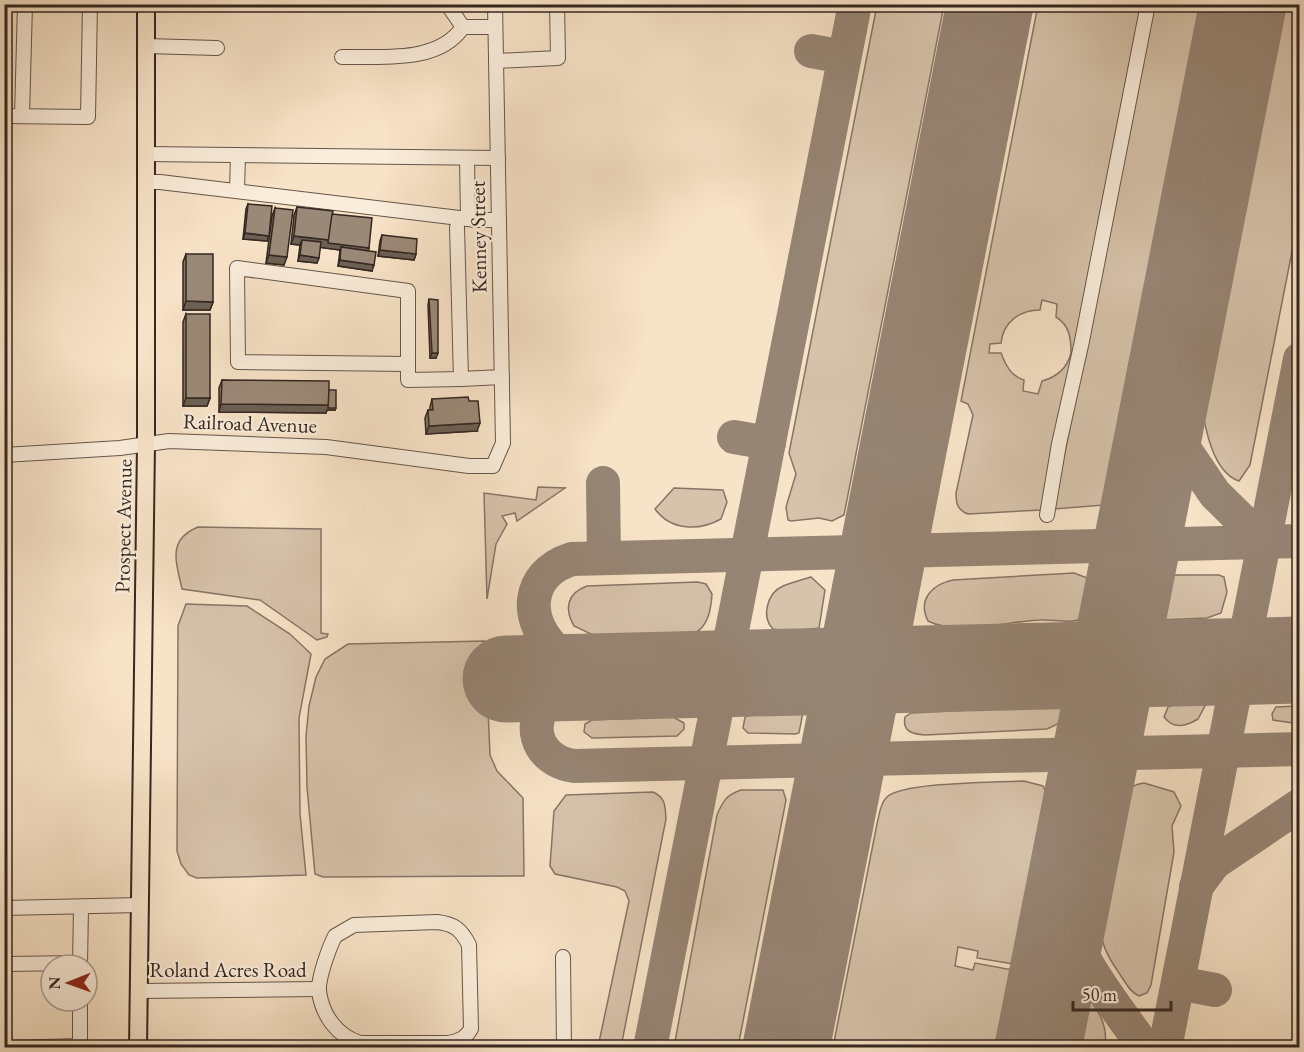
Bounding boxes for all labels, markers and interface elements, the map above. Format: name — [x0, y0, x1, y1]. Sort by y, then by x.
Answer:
street label: Kenney Street — [464, 180, 492, 293]
street label: Railroad Avenue — [183, 407, 317, 439]
street label: Prospect Avenue — [108, 459, 138, 593]
north arrow — [39, 953, 99, 1013]
street label: Roland Acres Road — [149, 956, 307, 983]
scale bar — [1073, 974, 1170, 1012]
text: N — [44, 977, 65, 990]
text: 50 m — [1082, 983, 1117, 1006]

